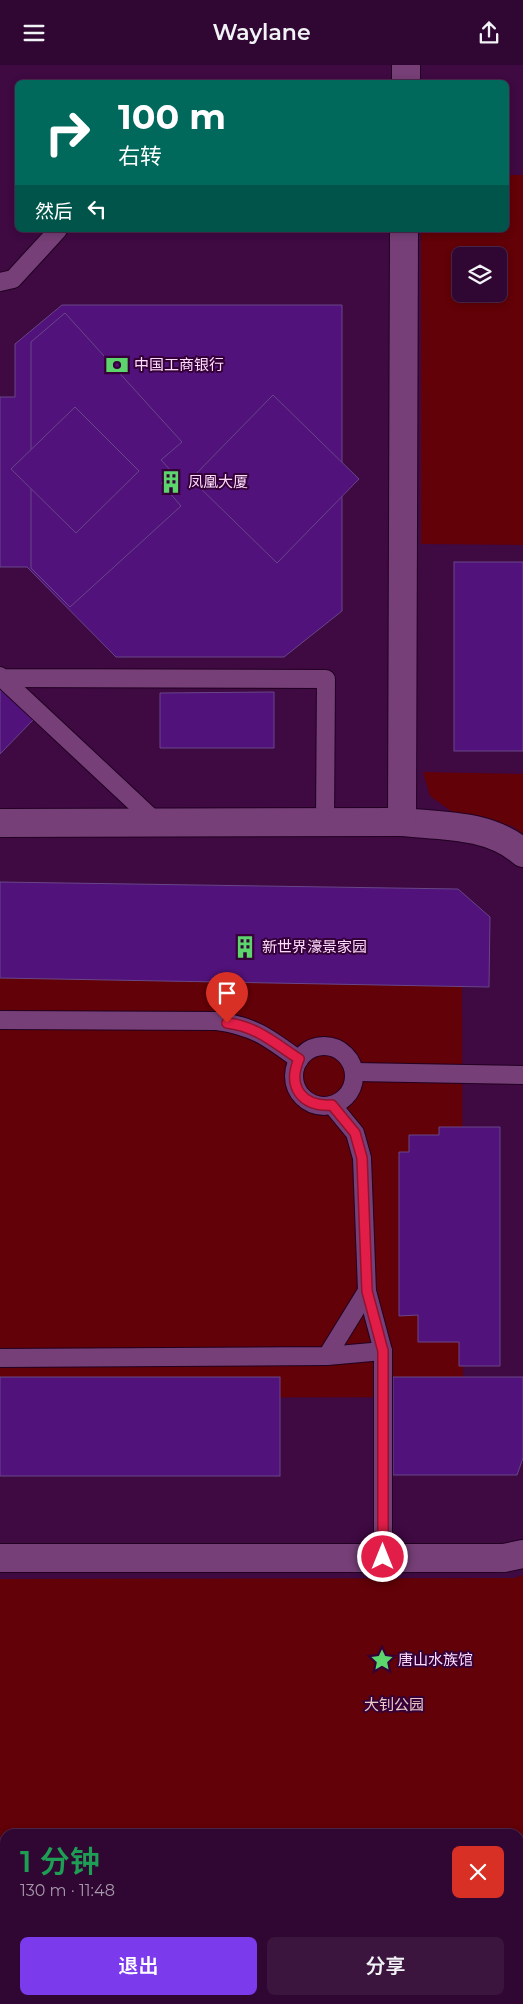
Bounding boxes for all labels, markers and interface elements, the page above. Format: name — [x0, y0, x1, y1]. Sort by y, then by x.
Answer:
icon: menu — [20, 19, 48, 47]
text: Waylane — [212, 19, 311, 46]
icon: share — [475, 19, 503, 47]
text: 100 m — [118, 95, 226, 138]
icon: right — [35, 100, 100, 165]
text: 右转 — [118, 143, 162, 170]
icon: left — [83, 195, 111, 223]
text: 然后 — [35, 200, 73, 223]
map controls — [452, 247, 507, 302]
button: layers — [452, 247, 507, 302]
bank icon: 中国工商银行 — [104, 352, 130, 378]
place label: 中国工商银行 — [134, 355, 224, 374]
building icon: 凤凰大厦 — [158, 469, 184, 495]
place label: 凤凰大厦 — [188, 472, 248, 491]
building icon: 新世界濠景家园 — [232, 934, 258, 960]
place label: 新世界濠景家园 — [262, 937, 367, 956]
pin — [206, 972, 248, 1023]
icon: arrive — [213, 979, 241, 1007]
position arrow — [356, 1530, 408, 1582]
place icon: 唐山水族馆 — [369, 1647, 395, 1673]
place label: 唐山水族馆 — [398, 1650, 473, 1669]
park label: 大钊公园 — [364, 1695, 424, 1714]
text: 1 分钟 — [20, 1843, 100, 1880]
button: close — [452, 1846, 504, 1898]
text: 130 m · 11:48 — [20, 1881, 115, 1900]
button: 退出 — [20, 1937, 257, 1995]
button: 分享 — [267, 1937, 504, 1995]

